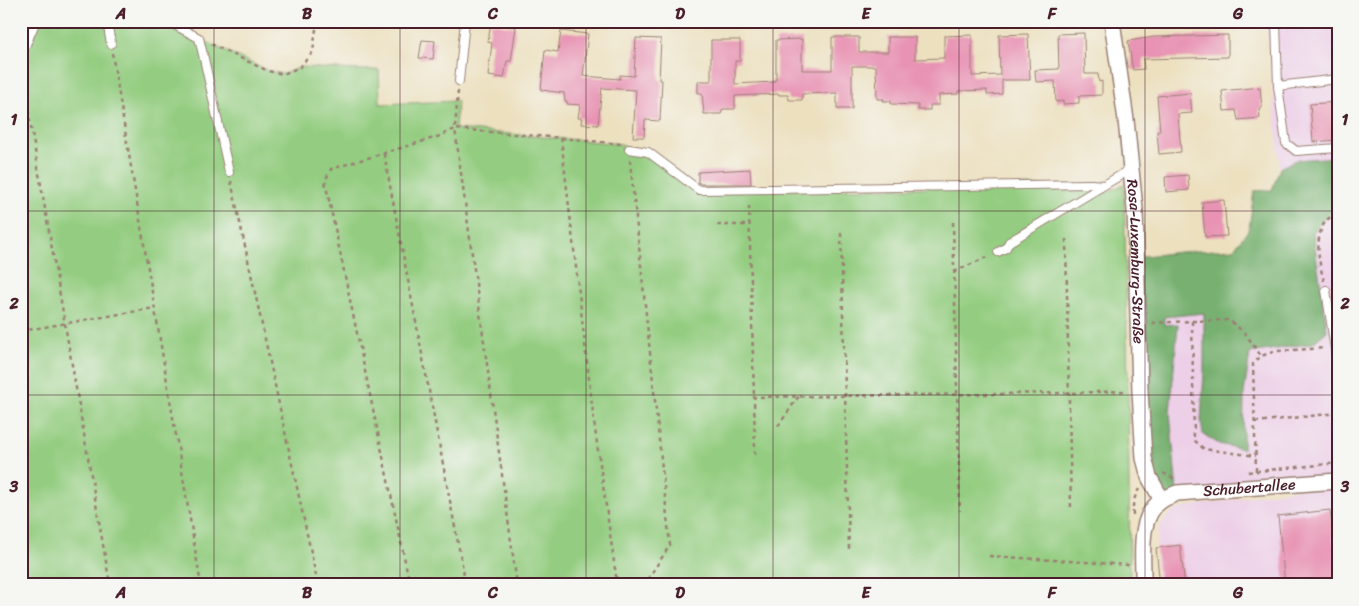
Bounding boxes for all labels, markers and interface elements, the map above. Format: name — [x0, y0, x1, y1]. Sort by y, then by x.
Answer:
text: A — [115, 0, 126, 28]
text: B — [302, 0, 313, 28]
text: C — [487, 0, 499, 28]
text: D — [675, 0, 685, 28]
text: E — [862, 0, 872, 28]
text: F — [1047, 0, 1058, 28]
text: G — [1232, 0, 1244, 28]
text: 1 — [11, 105, 18, 134]
text: 1 — [1342, 105, 1349, 134]
street label: Rosa-Luxemburg-Straße — [1119, 178, 1152, 345]
text: 2 — [8, 289, 19, 318]
text: 2 — [1339, 289, 1350, 318]
street label: Schubertallee — [1202, 471, 1297, 504]
text: 3 — [9, 472, 19, 501]
text: 3 — [1340, 472, 1350, 501]
text: A — [115, 578, 126, 606]
text: B — [302, 578, 313, 606]
text: C — [487, 578, 499, 606]
text: D — [675, 578, 685, 606]
text: E — [862, 578, 872, 606]
text: F — [1047, 578, 1058, 606]
text: G — [1232, 578, 1244, 606]

